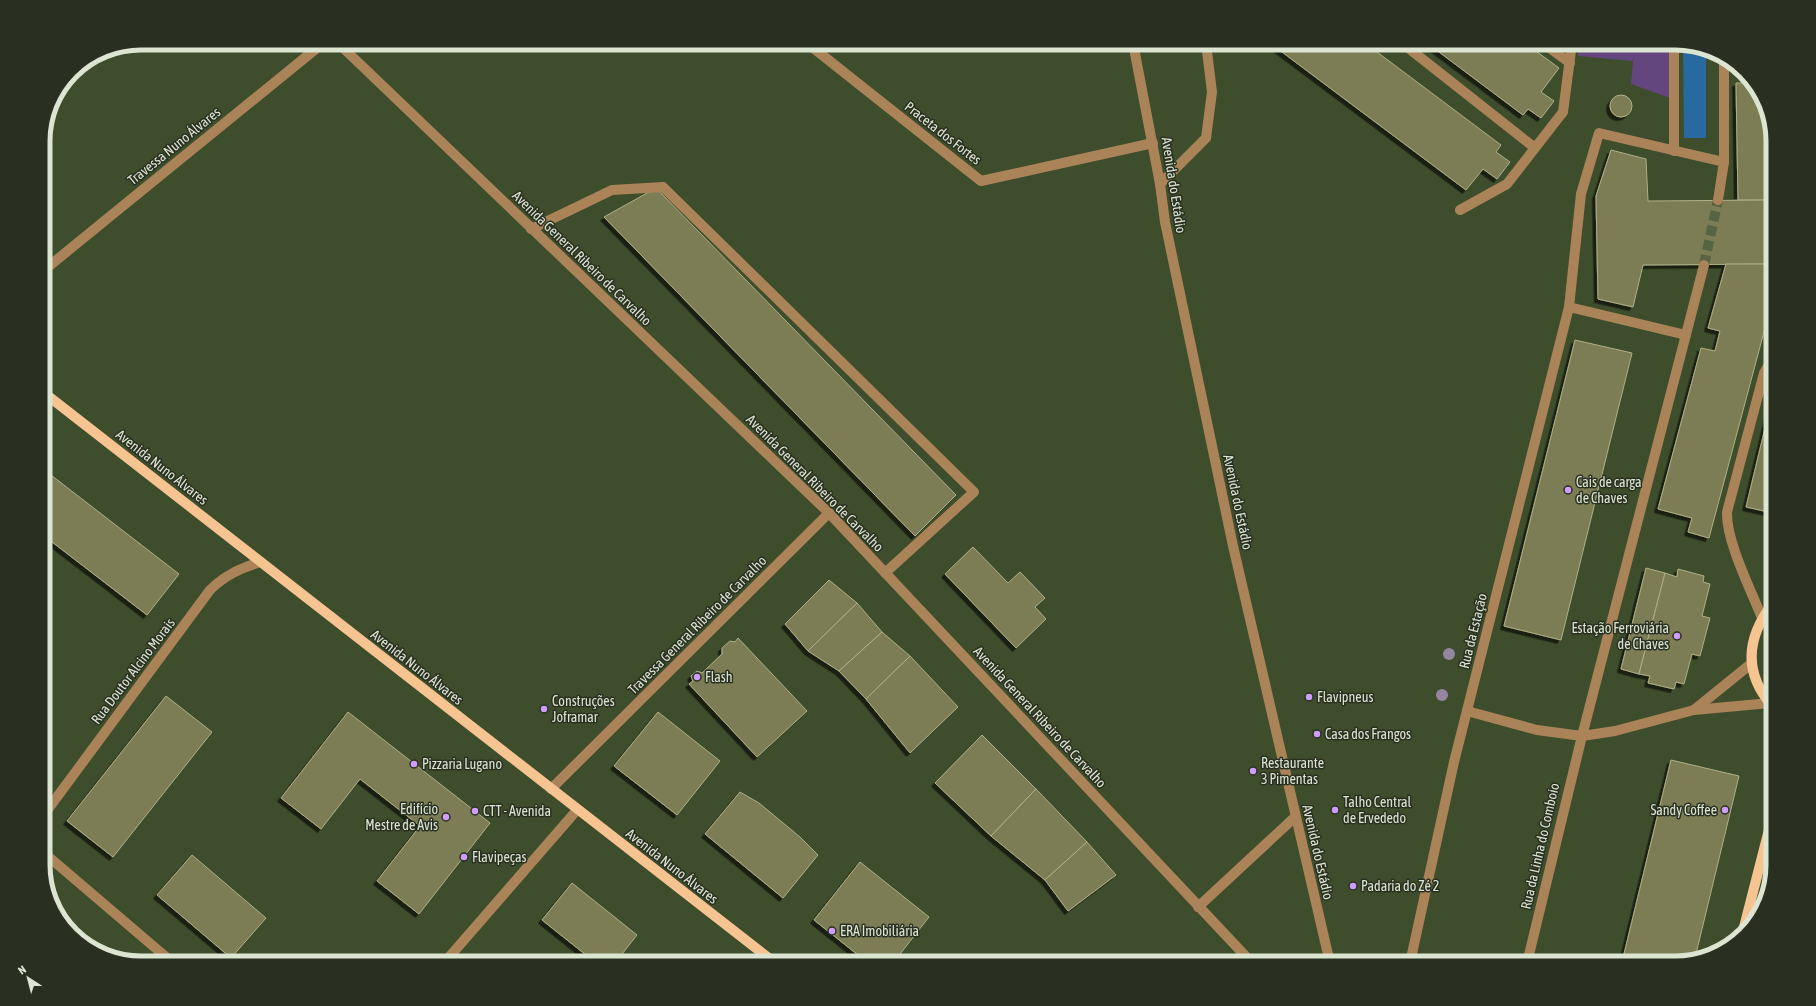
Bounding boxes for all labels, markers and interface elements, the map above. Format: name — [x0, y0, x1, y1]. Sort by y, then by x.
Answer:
street label: Praceta dos Fortes — [902, 98, 984, 168]
street label: Travessa Nuno Álvares — [125, 104, 223, 188]
street label: Avenida do Estádio — [1159, 136, 1189, 234]
street label: Avenida General Ribeiro de Carvalho — [509, 187, 655, 329]
street label: Avenida General Ribeiro de Carvalho — [743, 411, 887, 555]
street label: Avenida Nuno Álvares — [113, 426, 211, 508]
street label: Avenida do Estádio — [1220, 453, 1256, 551]
place label: Cais de carga de Chaves — [1576, 474, 1641, 506]
marker: Cais de carga de Chaves — [1563, 485, 1573, 495]
street label: Travessa General Ribeiro de Carvalho — [625, 553, 769, 697]
street label: Rua da Estação — [1456, 592, 1490, 670]
street label: Rua Doutor Alcino Morais — [88, 615, 178, 727]
place label: Estação Ferroviária de Chaves — [1572, 620, 1669, 652]
street label: Avenida Nuno Álvares — [368, 626, 466, 708]
marker: Estação Ferroviária de Chaves — [1672, 631, 1682, 641]
street label: Avenida General Ribeiro de Carvalho — [970, 643, 1110, 791]
place label: Flash — [705, 669, 733, 685]
marker: Flash — [692, 672, 702, 682]
place label: Flavipneus — [1317, 689, 1373, 705]
marker: Flavipneus — [1304, 692, 1314, 702]
place label: Construções Joframar — [552, 693, 615, 725]
marker: Construções Joframar — [539, 704, 549, 714]
place label: Casa dos Frangos — [1325, 726, 1411, 742]
marker: Casa dos Frangos — [1312, 729, 1322, 739]
place label: Restaurante 3 Pimentas — [1261, 755, 1324, 787]
place label: Pizzaria Lugano — [422, 756, 502, 772]
marker: Pizzaria Lugano — [409, 759, 419, 769]
marker: Restaurante 3 Pimentas — [1248, 766, 1258, 776]
street label: Rua da Linha do Comboio — [1518, 781, 1562, 911]
place label: Talho Central de Ervededo — [1343, 794, 1412, 826]
place label: Edifício Mestre de Avis — [365, 801, 438, 833]
place label: Sandy Coffee — [1650, 802, 1717, 818]
place label: CTT - Avenida — [483, 803, 551, 819]
street label: Avenida do Estádio — [1299, 803, 1337, 901]
marker: Talho Central de Ervededo — [1330, 805, 1340, 815]
marker: Sandy Coffee — [1720, 805, 1730, 815]
marker: CTT - Avenida — [470, 806, 480, 816]
marker: Edifício Mestre de Avis — [441, 812, 451, 822]
street label: Avenida Nuno Álvares — [623, 825, 721, 907]
place label: Flavipeças — [472, 849, 526, 865]
marker: Flavipeças — [459, 852, 469, 862]
place label: Padaria do Zé 2 — [1361, 878, 1439, 894]
marker: Padaria do Zé 2 — [1348, 881, 1358, 891]
place label: ERA Imobiliária — [840, 923, 919, 939]
marker: ERA Imobiliária — [827, 926, 837, 936]
north arrow — [8, 958, 48, 998]
text: N — [16, 963, 28, 977]

